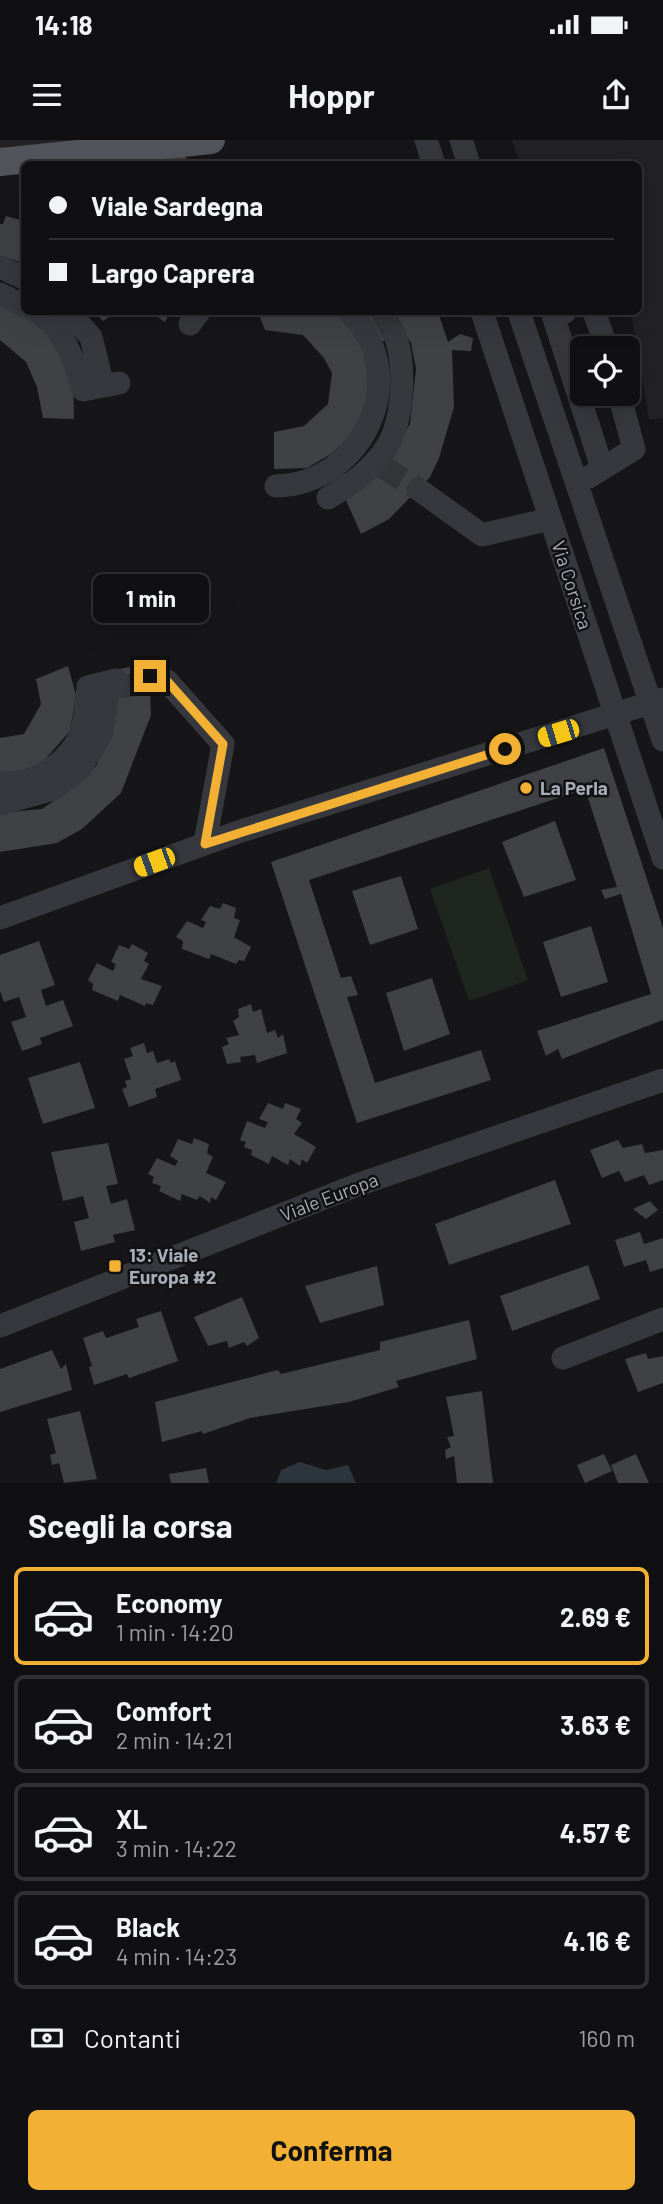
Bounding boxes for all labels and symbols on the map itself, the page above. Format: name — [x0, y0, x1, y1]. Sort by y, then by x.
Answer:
street label: Via Corsica — [547, 538, 598, 632]
callout: 1 min — [92, 574, 208, 624]
route end — [134, 660, 166, 692]
car — [535, 717, 582, 749]
route start — [489, 733, 521, 765]
place label: La Perla — [540, 776, 608, 799]
marker: La Perla — [518, 780, 534, 796]
car — [131, 845, 178, 879]
street label: Viale Europa — [277, 1167, 381, 1226]
place label: 13: Viale Europa #2 — [129, 1243, 216, 1288]
marker: 13: Viale Europa #2 — [107, 1258, 123, 1274]

